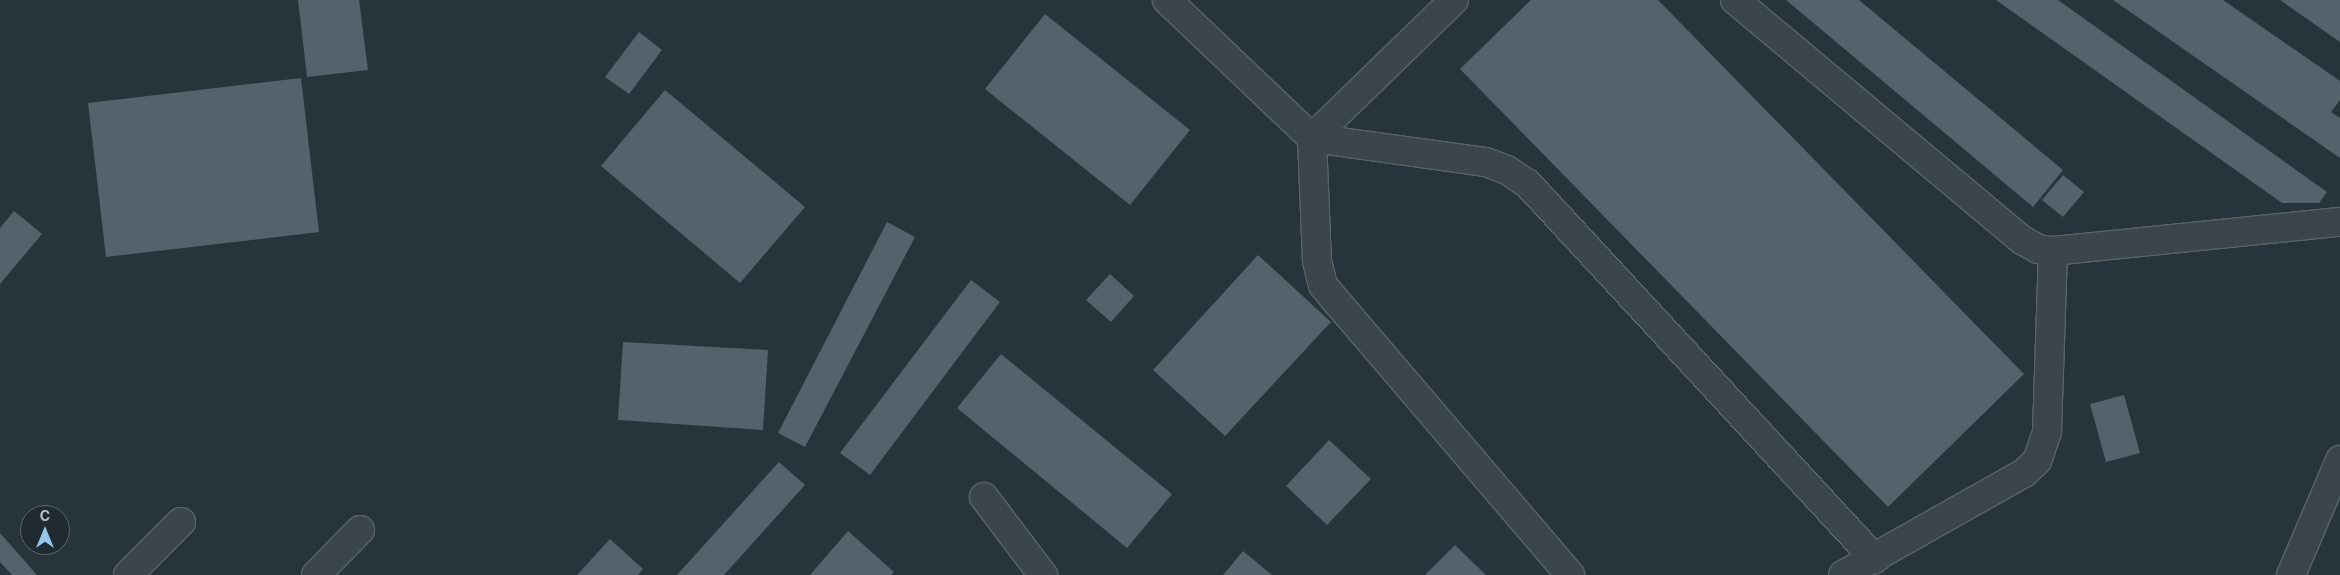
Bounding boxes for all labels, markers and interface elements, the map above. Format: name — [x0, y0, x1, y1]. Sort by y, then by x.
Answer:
north arrow — [20, 505, 70, 555]
text: С — [40, 507, 50, 524]

